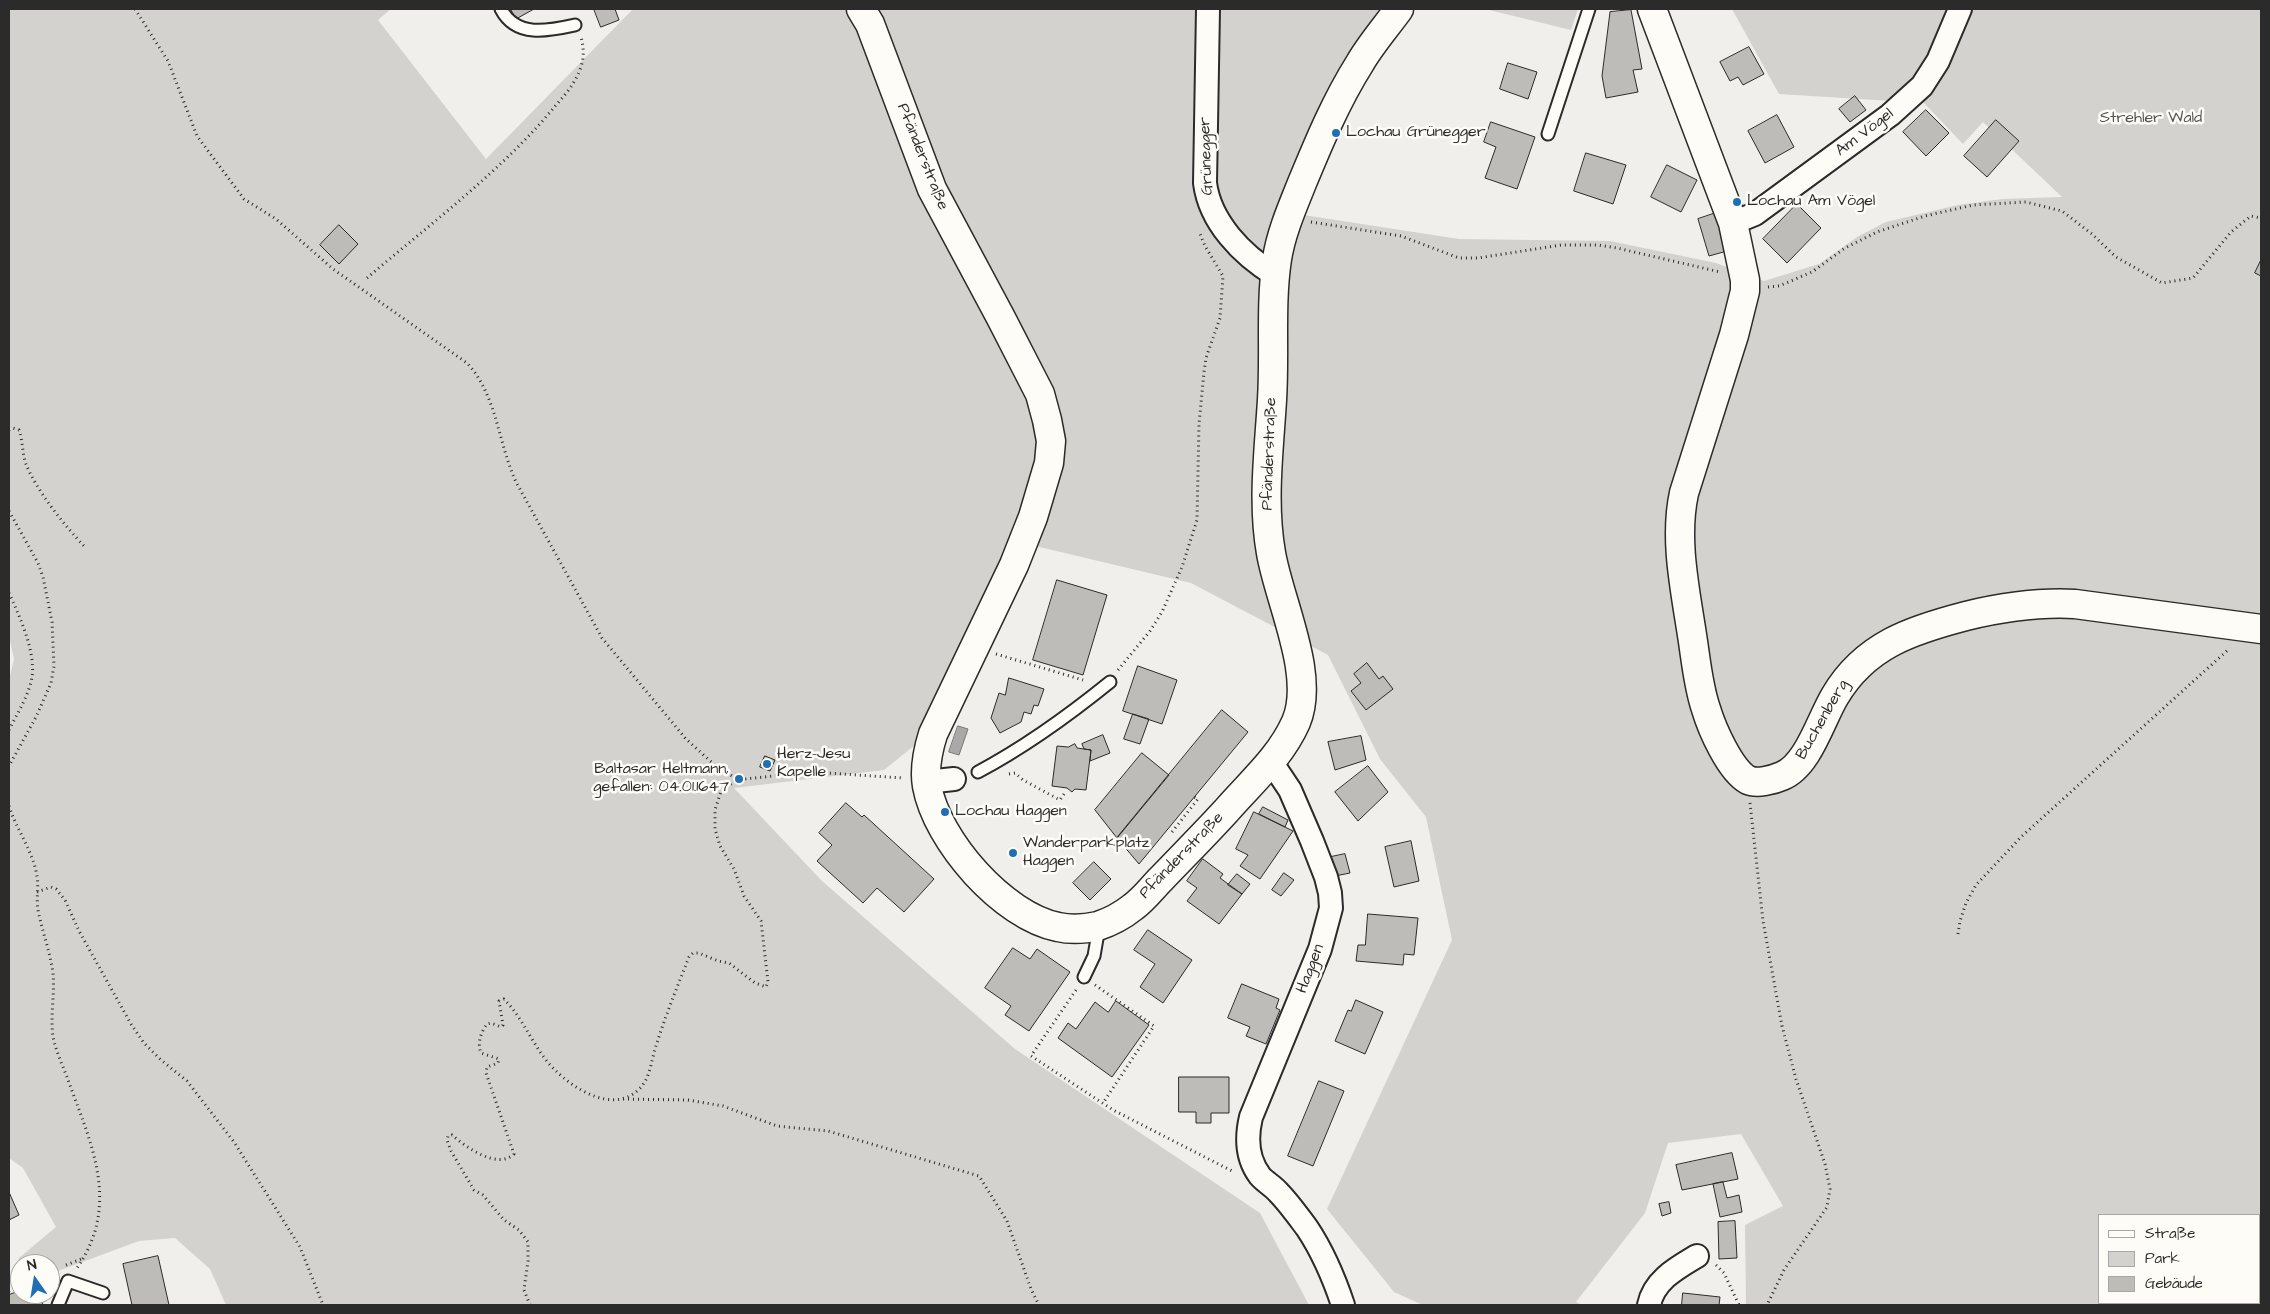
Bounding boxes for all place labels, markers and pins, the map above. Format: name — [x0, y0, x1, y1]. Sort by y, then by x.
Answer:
place label: Lochau Grünegger — [1346, 123, 1485, 143]
marker: Lochau Grünegger — [1330, 127, 1342, 139]
place label: Lochau Am Vögel — [1747, 192, 1875, 212]
marker: Lochau Am Vögel — [1731, 196, 1743, 208]
place label: Herz-Jesu Kapelle — [777, 745, 850, 783]
marker: Herz-Jesu Kapelle — [761, 758, 773, 770]
place label: Baltasar Heltmann, gefallen: 04.01.1647 — [593, 760, 729, 798]
marker: Baltasar Heltmann, gefallen: 04.01.1647 — [733, 773, 745, 785]
place label: Lochau Haggen — [955, 802, 1067, 822]
marker: Lochau Haggen — [939, 806, 951, 818]
place label: Wanderparkplatz Haggen — [1023, 834, 1150, 872]
marker: Wanderparkplatz Haggen — [1007, 847, 1019, 859]

